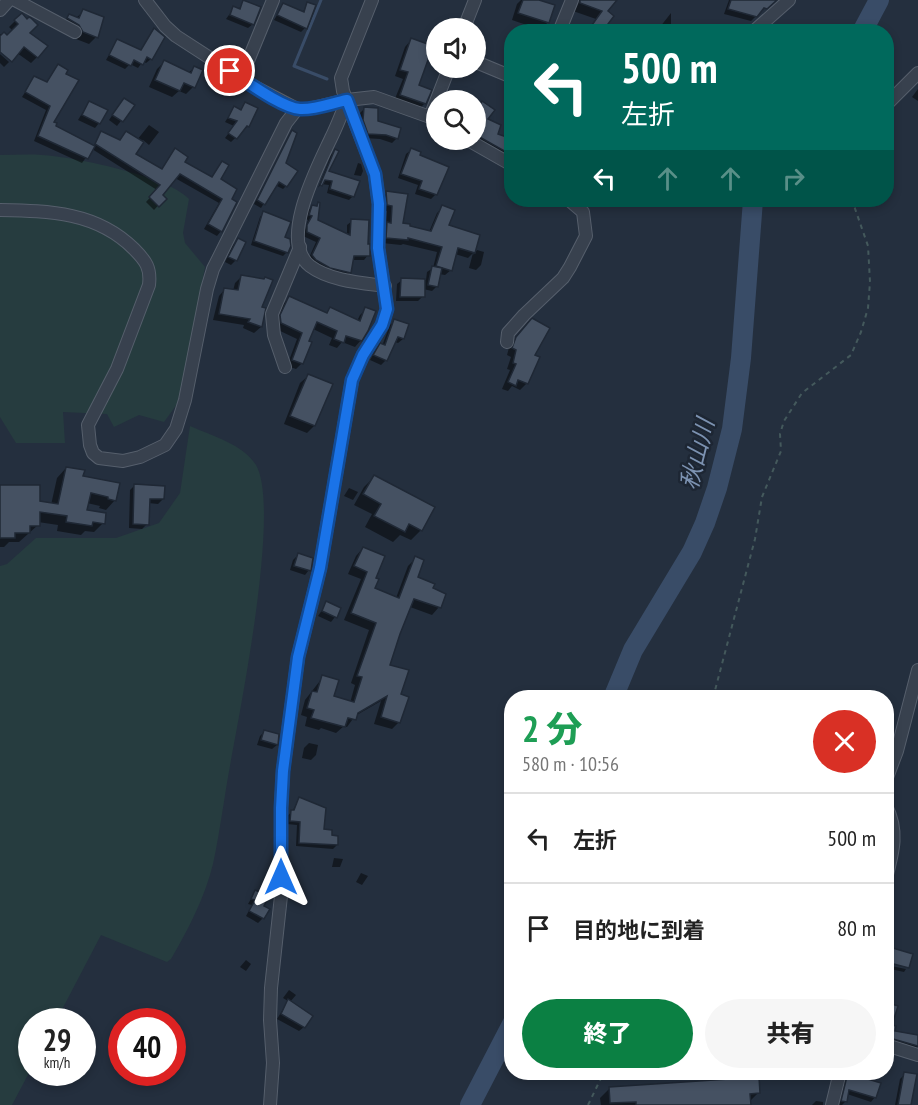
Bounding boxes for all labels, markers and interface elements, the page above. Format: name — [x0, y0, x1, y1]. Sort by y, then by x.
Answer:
map controls — [426, 18, 486, 150]
button: sound — [426, 18, 486, 78]
text: 500 m — [621, 40, 718, 95]
pin — [204, 45, 255, 96]
icon: left — [522, 48, 600, 126]
icon: arrive — [213, 54, 246, 87]
button: search — [426, 90, 486, 150]
text: 左折 — [621, 97, 675, 131]
icon: left — [588, 162, 621, 195]
icon: ahead — [651, 162, 684, 195]
icon: ahead — [714, 162, 747, 195]
icon: right — [777, 162, 810, 195]
water label: 秋山川 — [673, 412, 721, 493]
text: 2 分 — [522, 705, 583, 752]
button: close — [813, 710, 876, 773]
text: 580 m · 10:56 — [522, 751, 619, 777]
icon: left — [522, 822, 555, 855]
text: 500 m — [827, 824, 876, 852]
text: 左折 — [573, 826, 617, 854]
position arrow — [249, 845, 313, 909]
icon: arrive — [522, 912, 555, 945]
text: 80 m — [837, 914, 876, 942]
text: 目的地に到着 — [573, 916, 705, 944]
button: 終了 — [522, 999, 693, 1068]
button: 共有 — [705, 999, 876, 1068]
speed limit sign: 40 — [108, 1008, 186, 1086]
text: 29 — [43, 1020, 71, 1059]
text: km/h — [44, 1053, 70, 1072]

